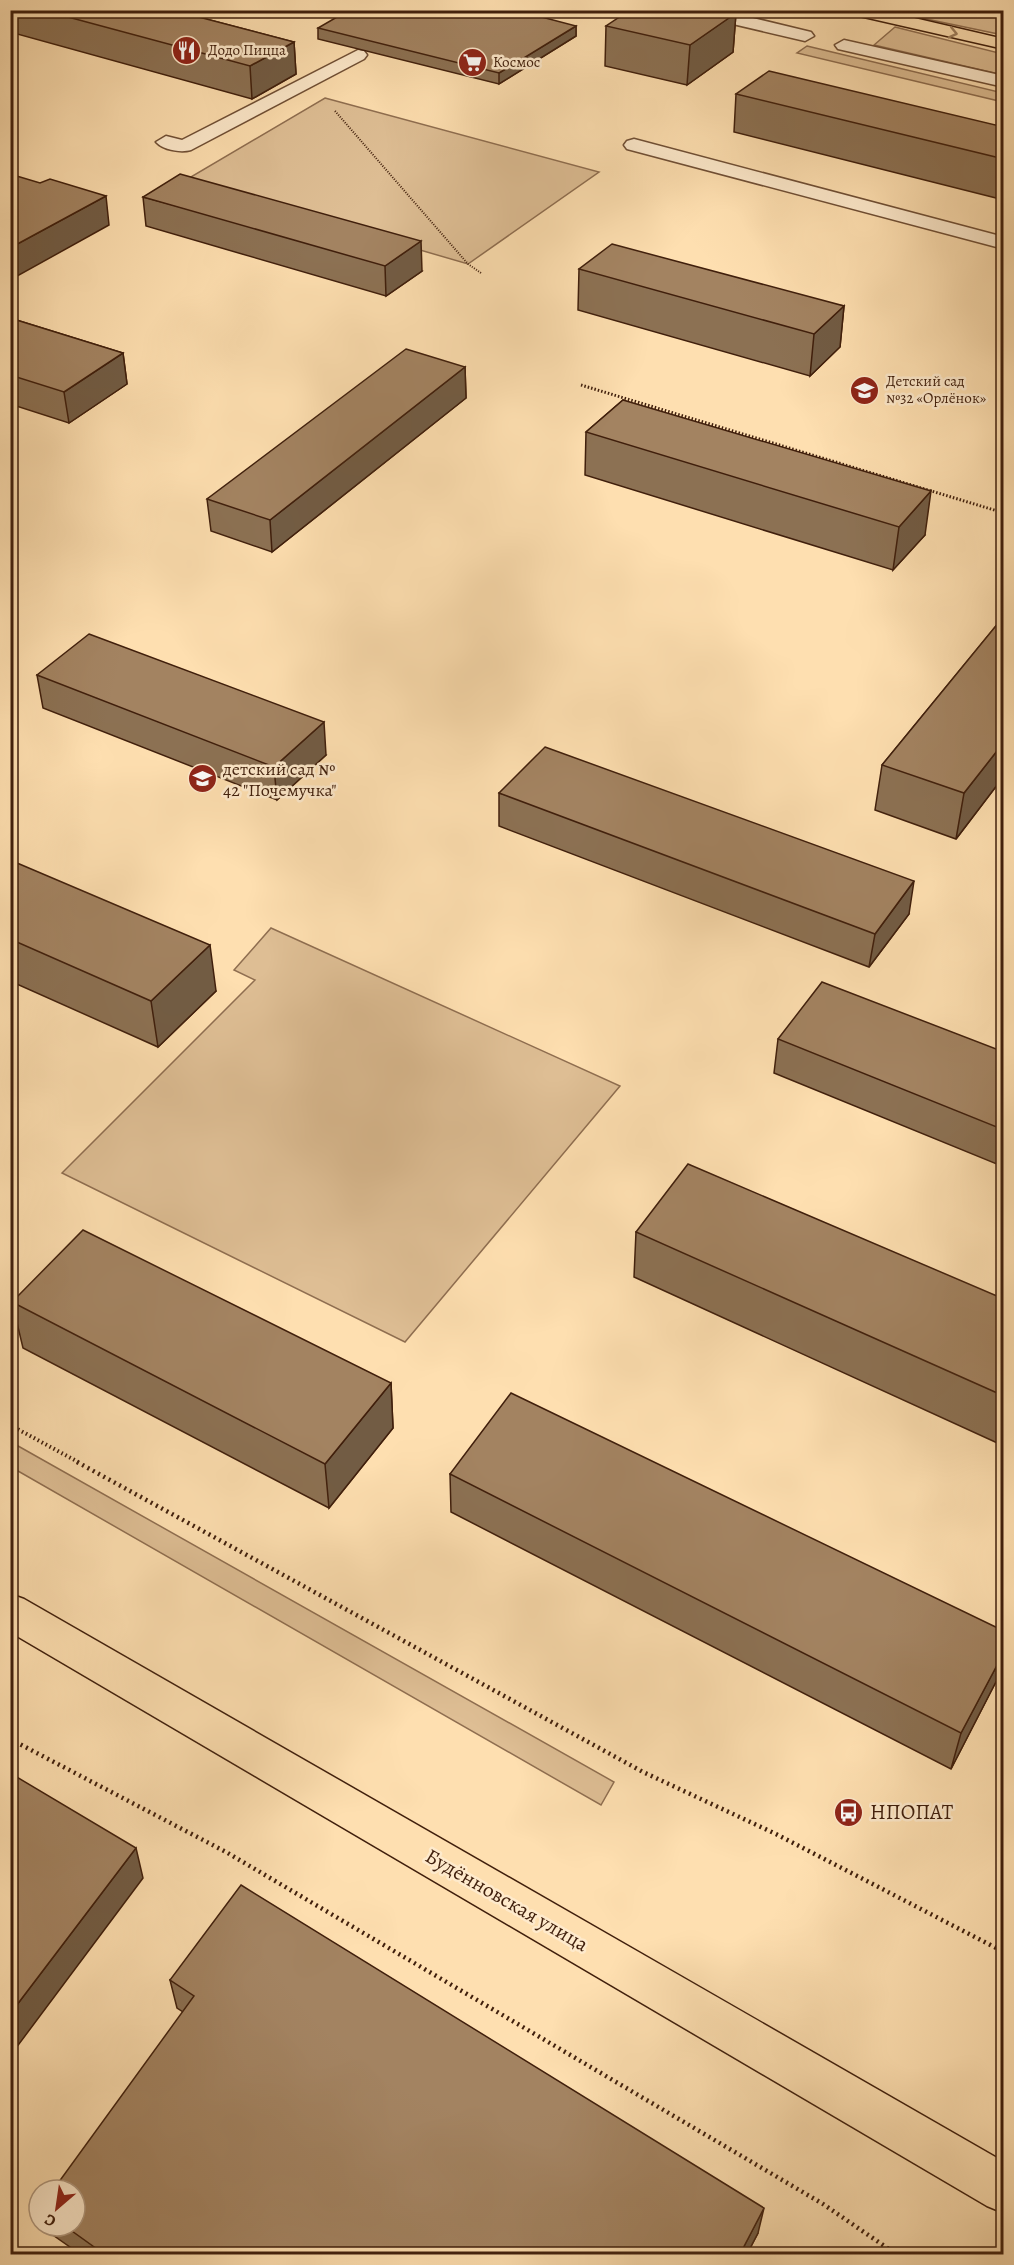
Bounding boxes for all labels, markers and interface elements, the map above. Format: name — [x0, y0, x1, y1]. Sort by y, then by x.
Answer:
one-way arrow — [948, 25, 958, 38]
restaurant icon: Додо Пицца — [171, 34, 203, 66]
place label: Додо Пицца — [208, 40, 286, 60]
supermarket icon: Космос — [456, 46, 488, 78]
place label: Космос — [493, 52, 540, 72]
place label: Детский сад №32 «Орлёнок» — [886, 371, 987, 408]
school or university icon: Детский сад №32 «Орлёнок» — [849, 374, 881, 406]
place label: детский сад № 42 "Почемучка" — [222, 757, 337, 802]
school or university icon: детский сад № 42 "Почемучка" — [186, 763, 218, 795]
bus stop icon: НПОПАТ — [833, 1796, 865, 1828]
place label: НПОПАТ — [870, 1798, 954, 1826]
street label: Будённовская улица — [420, 1842, 594, 1958]
north arrow — [27, 2178, 87, 2238]
text: С — [40, 2208, 60, 2232]

